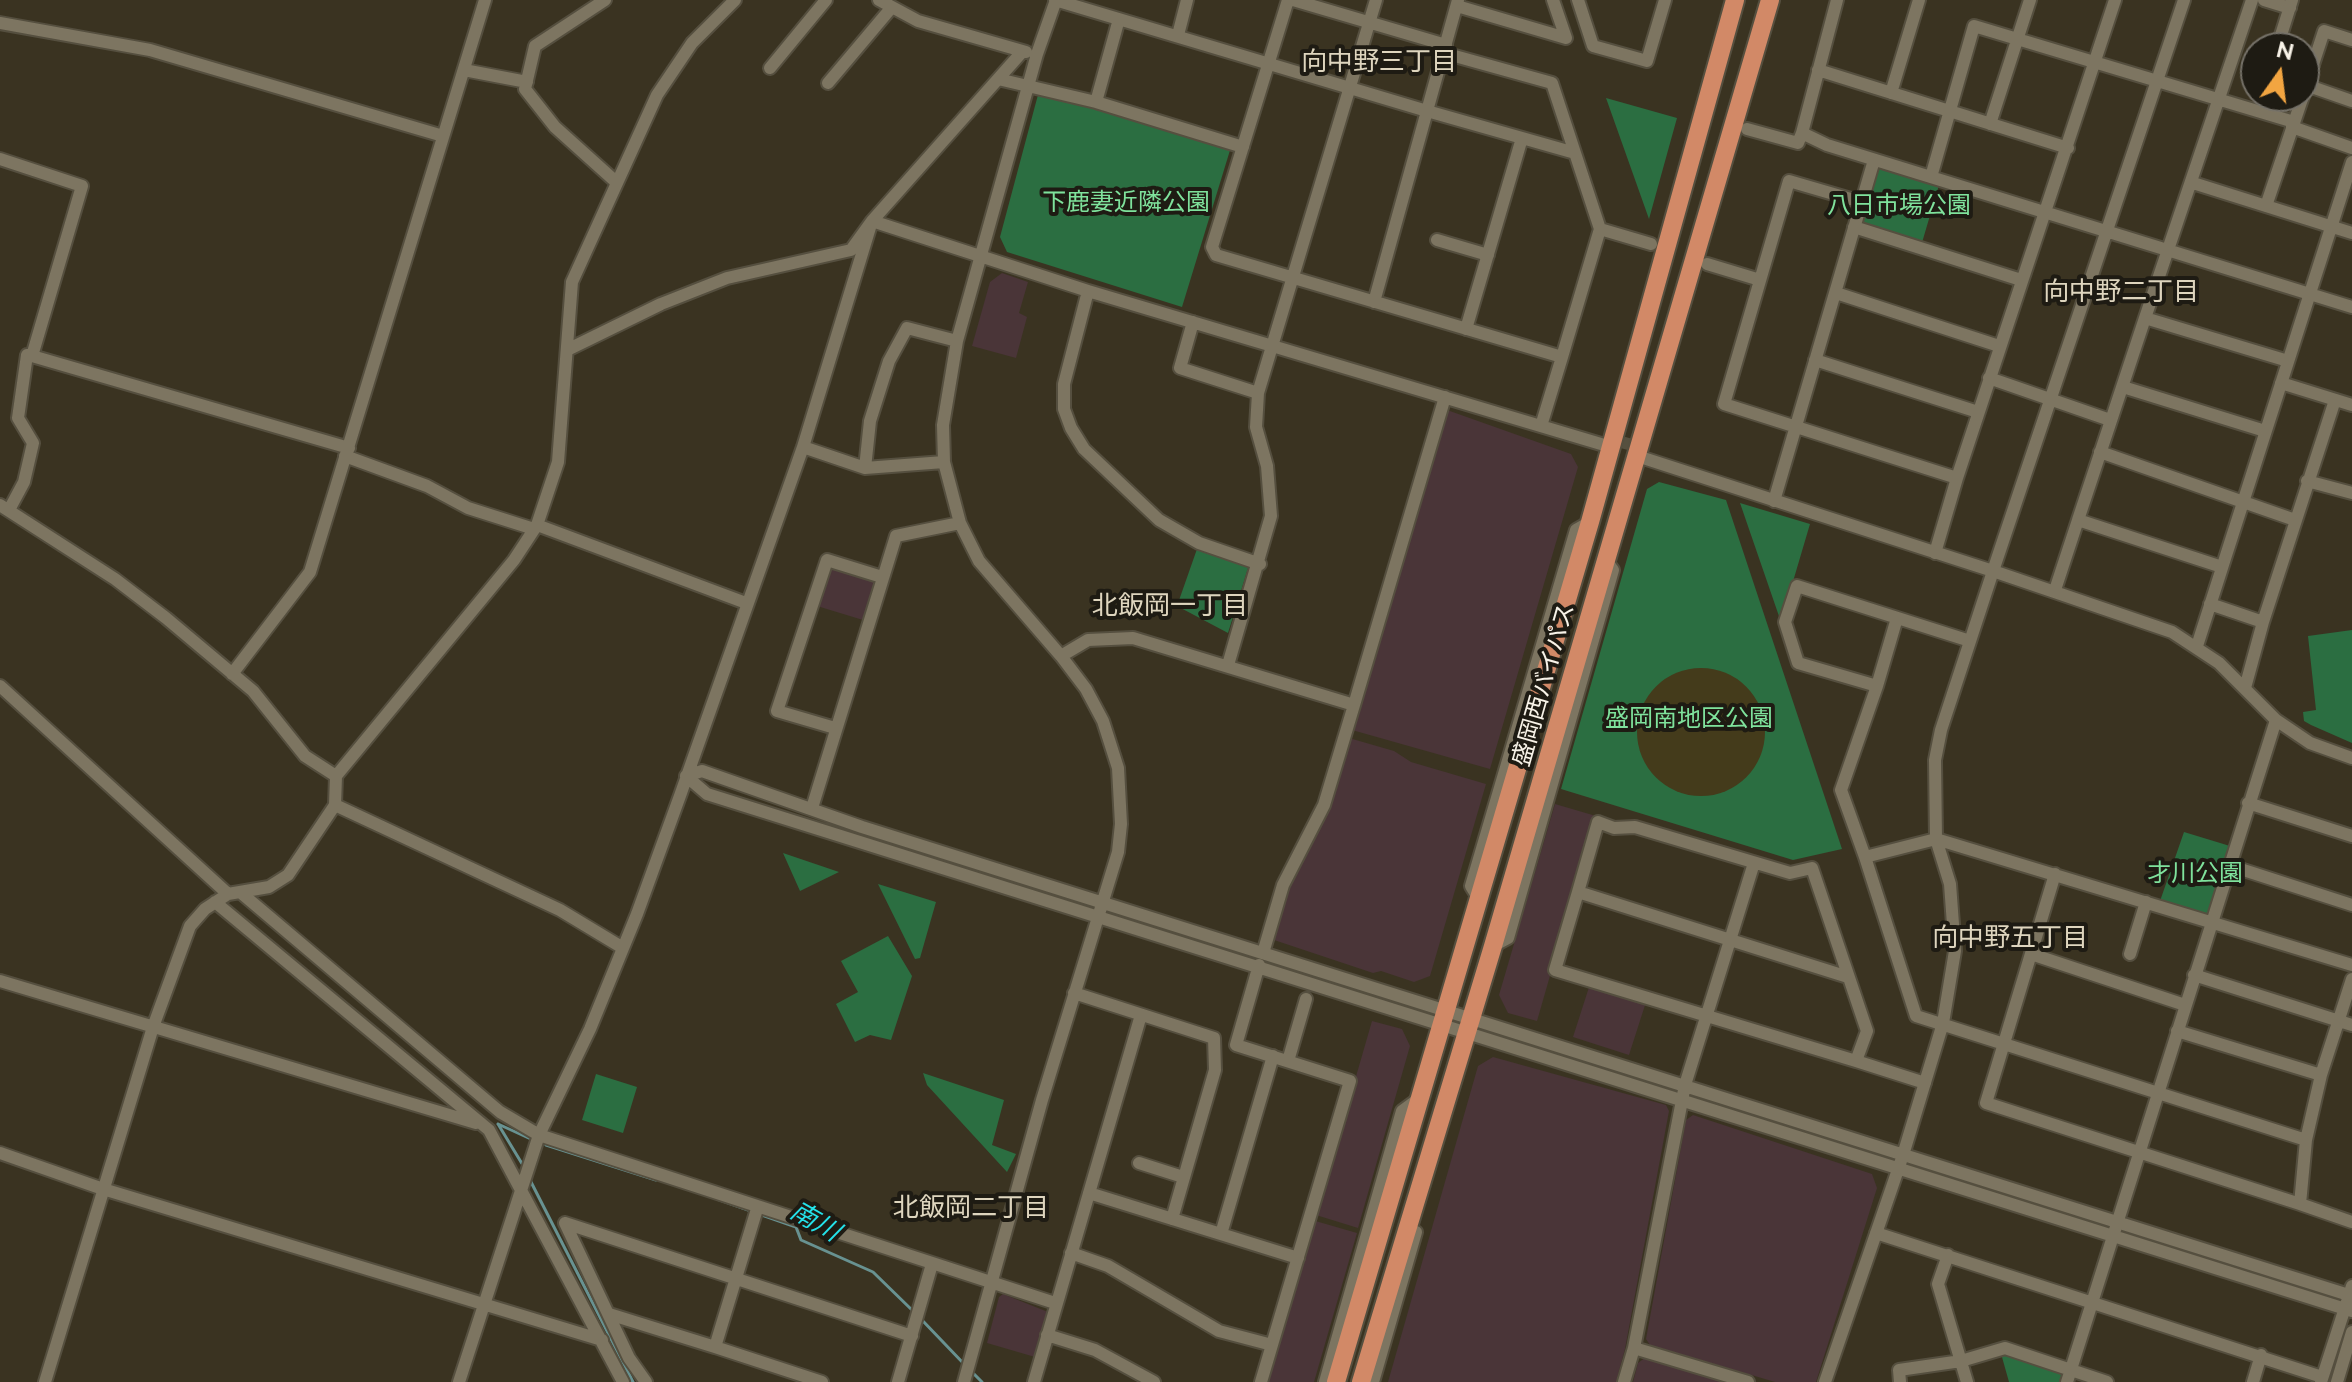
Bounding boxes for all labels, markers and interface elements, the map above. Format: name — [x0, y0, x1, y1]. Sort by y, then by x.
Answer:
north arrow — [2240, 32, 2320, 112]
text: N — [2274, 36, 2297, 65]
district label: 向中野三丁目 — [1301, 46, 1457, 78]
park label: 下鹿妻近隣公園 — [1042, 189, 1210, 217]
park label: 八日市場公園 — [1827, 192, 1971, 220]
district label: 向中野二丁目 — [2043, 276, 2199, 308]
district label: 北飯岡一丁目 — [1092, 590, 1248, 622]
street label: 盛岡西バイパス — [1507, 600, 1581, 770]
park label: 盛岡南地区公園 — [1605, 705, 1773, 733]
park label: 才川公園 — [2147, 860, 2243, 888]
district label: 向中野五丁目 — [1932, 922, 2088, 954]
district label: 北飯岡二丁目 — [893, 1192, 1049, 1224]
water label: 南川 — [785, 1195, 845, 1249]

